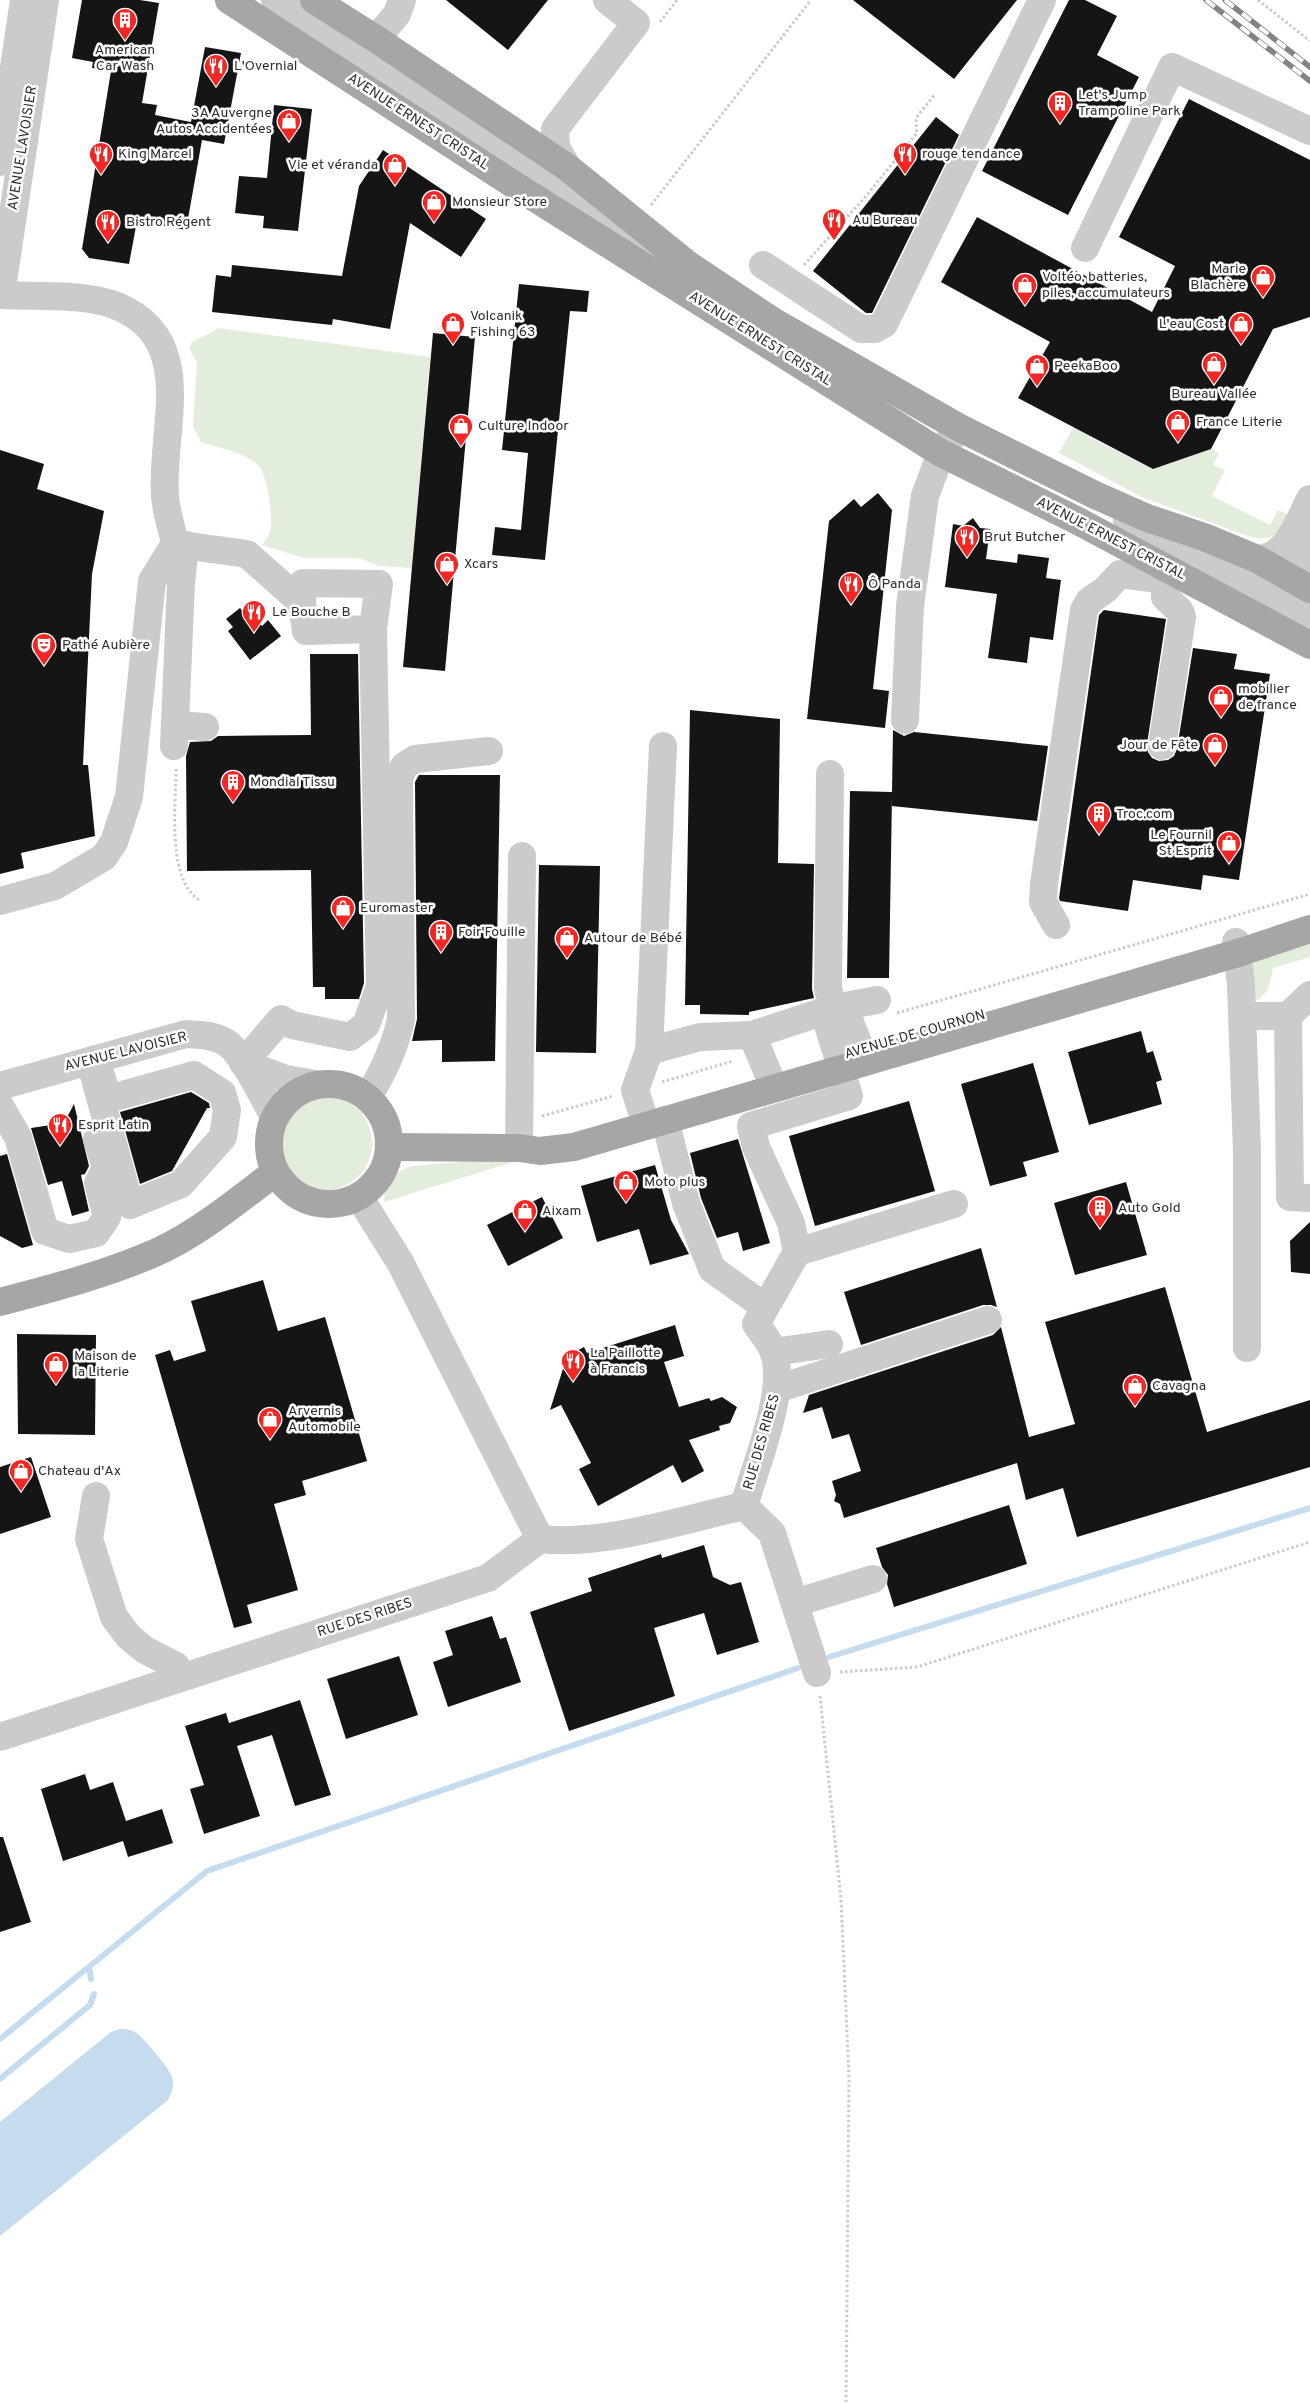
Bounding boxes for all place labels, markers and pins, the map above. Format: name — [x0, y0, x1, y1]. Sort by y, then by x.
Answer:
building icon: American Car Wash — [112, 7, 138, 41]
place label: American Car Wash — [95, 42, 155, 75]
restaurant icon: L'Overnial — [203, 53, 229, 87]
place label: L'Overnial — [234, 58, 298, 75]
place label: Let's Jump Trampoline Park — [1078, 87, 1181, 120]
building icon: Let's Jump Trampoline Park — [1047, 90, 1073, 124]
place label: 3A Auvergne Autos Accidentées — [156, 105, 272, 138]
shop icon: 3A Auvergne Autos Accidentées — [276, 108, 302, 142]
restaurant icon: King Marcel — [88, 141, 114, 175]
restaurant icon: rouge tendance — [892, 141, 918, 175]
place label: King Marcel — [118, 146, 192, 163]
place label: rouge tendance — [922, 146, 1020, 163]
shop icon: Vie et véranda — [382, 152, 408, 186]
place label: Vie et véranda — [288, 157, 378, 174]
shop icon: Monsieur Store — [421, 189, 447, 223]
place label: Monsieur Store — [452, 194, 547, 211]
restaurant icon: Au Bureau — [821, 207, 847, 241]
restaurant icon: Bistro Régent — [95, 209, 121, 243]
place label: Au Bureau — [852, 212, 918, 229]
place label: Bistro Régent — [126, 214, 211, 231]
place label: Marie Blachère — [1190, 261, 1246, 294]
shop icon: Marie Blachère — [1250, 264, 1276, 298]
place label: Voltéo, batteries, piles, accumulateurs — [1042, 269, 1170, 302]
shop icon: Voltéo, batteries, piles, accumulateurs — [1012, 272, 1038, 306]
place label: Volcanik Fishing 63 — [470, 308, 535, 341]
shop icon: Volcanik Fishing 63 — [440, 311, 466, 345]
shop icon: L'eau Cost — [1228, 311, 1254, 345]
place label: L'eau Cost — [1159, 316, 1224, 333]
shop icon: Bureau Vallée — [1201, 351, 1227, 385]
shop icon: PeekaBoo — [1024, 353, 1050, 387]
place label: PeekaBoo — [1054, 358, 1118, 375]
place label: Bureau Vallée — [1171, 386, 1257, 403]
shop icon: France Literie — [1165, 409, 1191, 443]
shop icon: Culture Indoor — [448, 413, 474, 447]
place label: France Literie — [1196, 414, 1282, 431]
place label: Culture Indoor — [478, 418, 569, 435]
restaurant icon: Brut Butcher — [954, 524, 980, 558]
place label: Brut Butcher — [984, 529, 1066, 546]
shop icon: Xcars — [434, 551, 460, 585]
place label: Xcars — [464, 556, 498, 573]
restaurant icon: Ô Panda — [838, 571, 864, 605]
place label: Ô Panda — [868, 575, 921, 593]
restaurant icon: Le Bouche B — [241, 599, 267, 633]
place label: Le Bouche B — [272, 604, 351, 621]
theatre icon: Pathé Aubière — [31, 632, 57, 666]
place label: Pathé Aubière — [62, 637, 150, 654]
place label: mobilier de france — [1238, 681, 1297, 714]
shop icon: mobilier de france — [1208, 684, 1234, 718]
shop icon: Jour de Fête — [1202, 732, 1228, 766]
place label: Jour de Fête — [1120, 737, 1198, 754]
building icon: Mondial Tissu — [220, 769, 246, 803]
place label: Mondial Tissu — [250, 774, 335, 791]
building icon: Troc.com — [1086, 801, 1112, 835]
place label: Troc.com — [1116, 806, 1173, 823]
place label: Le Fournil St Esprit — [1150, 827, 1212, 860]
shop icon: Le Fournil St Esprit — [1216, 830, 1242, 864]
shop icon: Euromaster — [330, 895, 356, 929]
place label: Euromaster — [360, 900, 434, 917]
building icon: Foir'Fouille — [428, 919, 454, 953]
place label: Foir'Fouille — [458, 924, 525, 941]
shop icon: Autour de Bébé — [554, 925, 580, 959]
place label: Autour de Bébé — [584, 930, 682, 947]
restaurant icon: Esprit Latin — [47, 1112, 73, 1146]
place label: Esprit Latin — [78, 1117, 149, 1134]
shop icon: Moto plus — [613, 1169, 639, 1203]
place label: Moto plus — [644, 1174, 705, 1191]
building icon: Auto Gold — [1087, 1195, 1113, 1229]
shop icon: Aixam — [512, 1198, 538, 1232]
place label: Auto Gold — [1118, 1200, 1181, 1217]
place label: Aixam — [542, 1203, 581, 1220]
place label: La Paillotte à Francis — [590, 1345, 661, 1378]
place label: Maison de la Literie — [74, 1348, 137, 1381]
restaurant icon: La Paillotte à Francis — [560, 1348, 586, 1382]
shop icon: Maison de la Literie — [43, 1351, 69, 1385]
shop icon: Cavagna — [1122, 1373, 1148, 1407]
place label: Cavagna — [1152, 1378, 1206, 1395]
place label: Arvernis Automobile — [288, 1403, 361, 1436]
shop icon: Arvernis Automobile — [257, 1406, 283, 1440]
shop icon: Chateau d'Ax — [8, 1458, 34, 1492]
place label: Chateau d'Ax — [38, 1463, 121, 1480]

